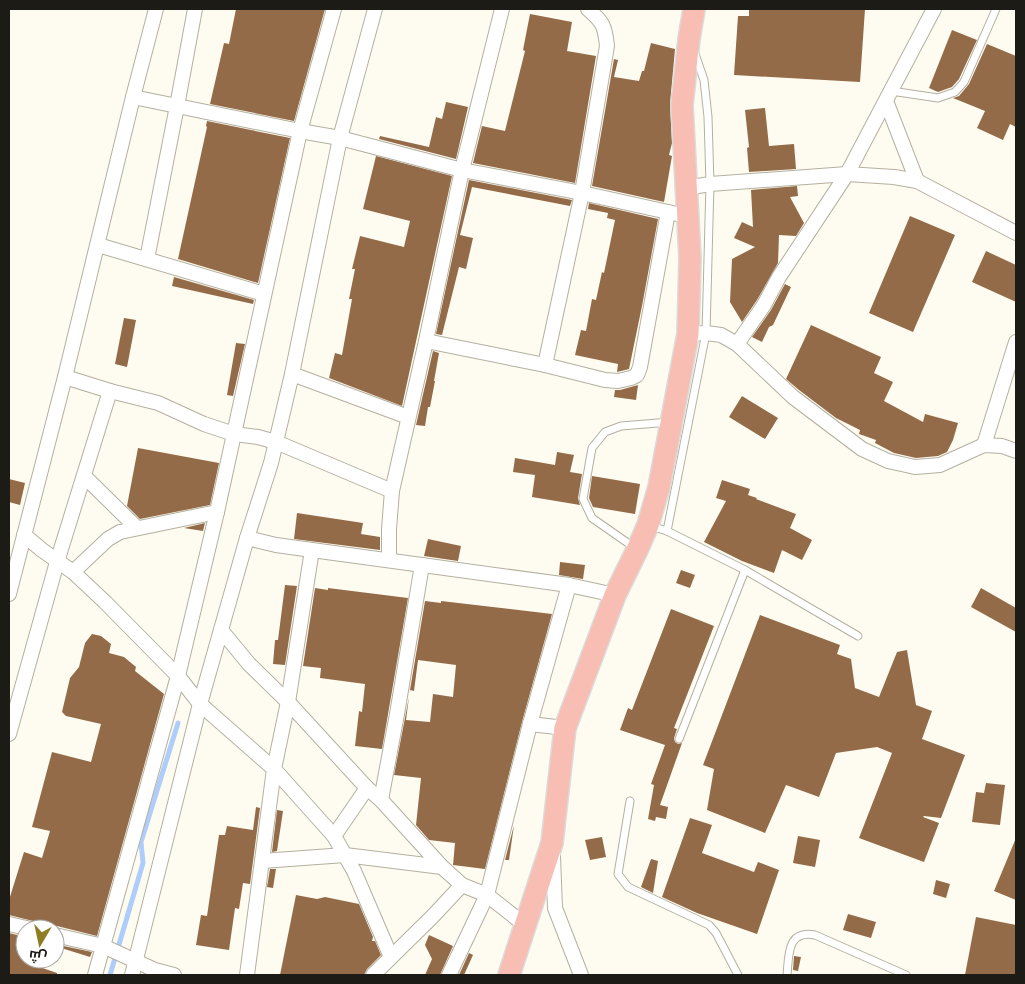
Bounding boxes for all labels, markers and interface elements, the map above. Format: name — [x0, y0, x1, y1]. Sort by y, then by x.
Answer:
north arrow — [15, 919, 65, 969]
text: ش — [28, 947, 48, 966]

